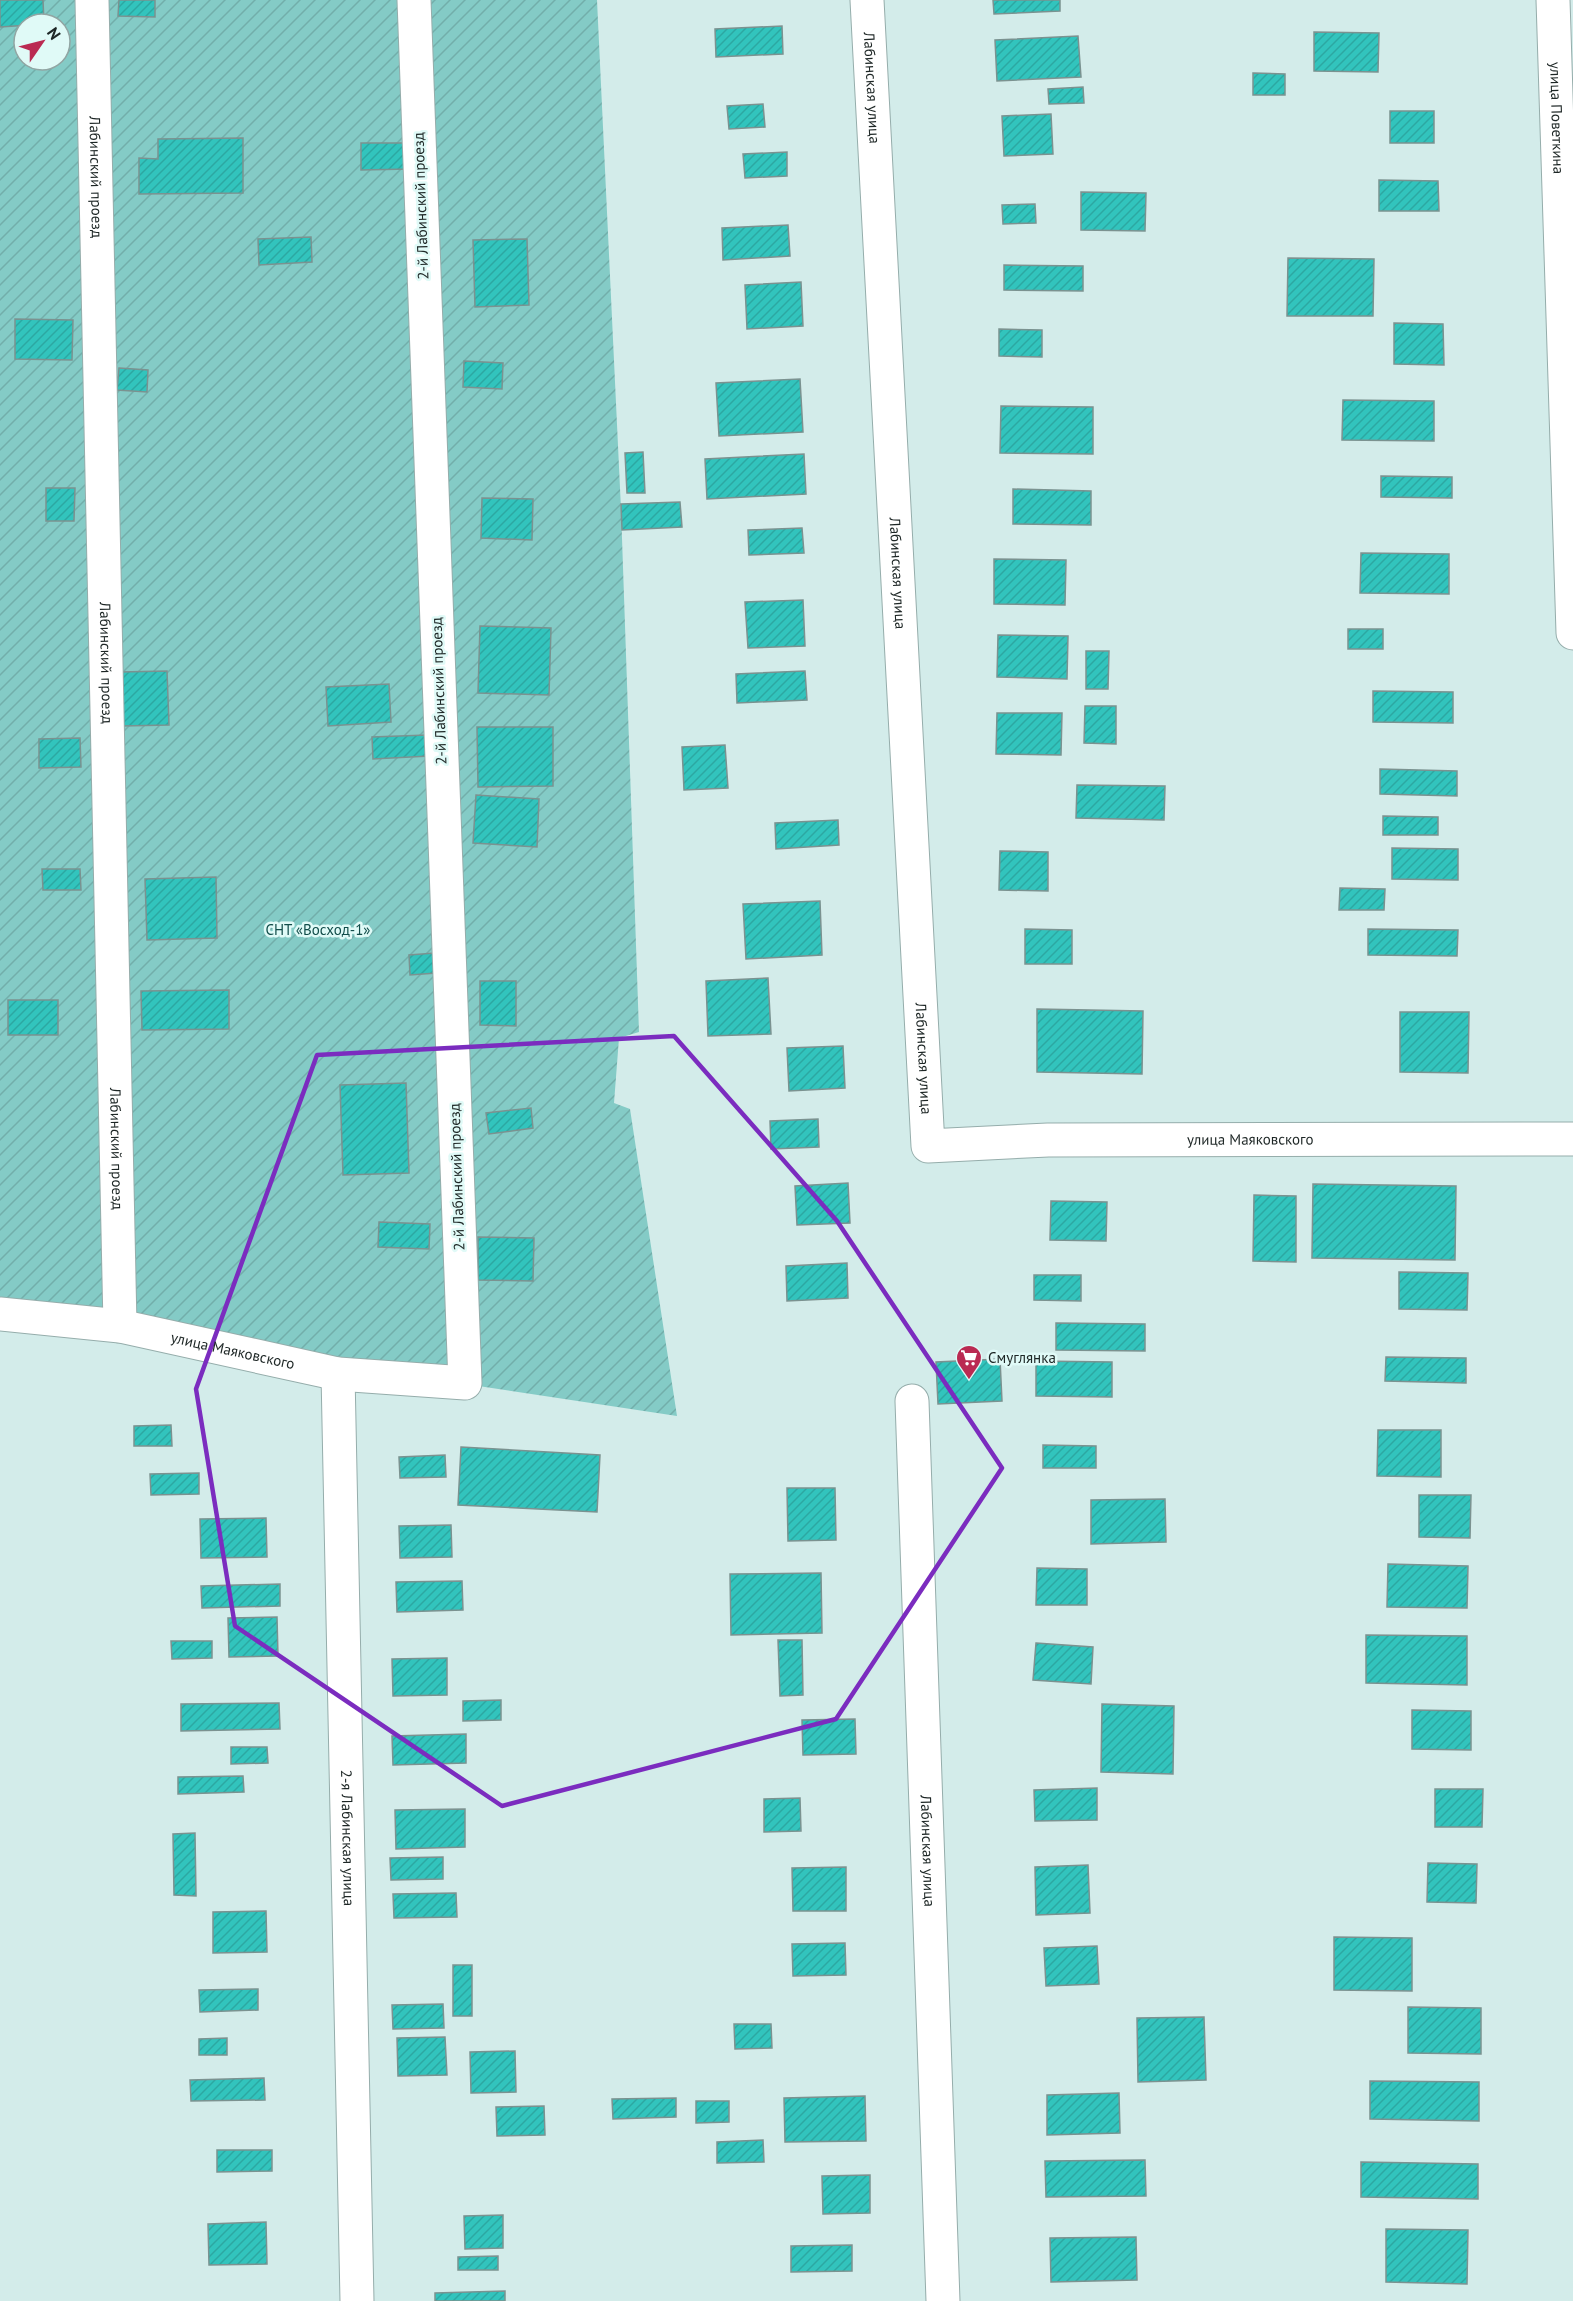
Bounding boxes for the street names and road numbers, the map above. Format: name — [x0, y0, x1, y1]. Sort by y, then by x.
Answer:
street label: Лабинская улица — [860, 30, 885, 144]
street label: улица Поветкина — [1546, 62, 1568, 174]
street label: Лабинский проезд — [85, 115, 107, 238]
street label: 2-й Лабинский проезд — [408, 132, 433, 280]
street label: Лабинская улица — [885, 516, 910, 630]
street label: Лабинский проезд — [96, 601, 117, 724]
street label: 2-й Лабинский проезд — [426, 617, 451, 765]
street label: Лабинская улица — [911, 1001, 936, 1115]
street label: Лабинский проезд — [106, 1086, 128, 1210]
street label: 2-й Лабинский проезд — [444, 1103, 469, 1251]
street label: улица Маяковского — [1187, 1129, 1313, 1149]
street label: улица Маяковского — [169, 1327, 297, 1373]
street label: 2-я Лабинская улица — [337, 1769, 359, 1906]
street label: Лабинская улица — [917, 1793, 939, 1907]

